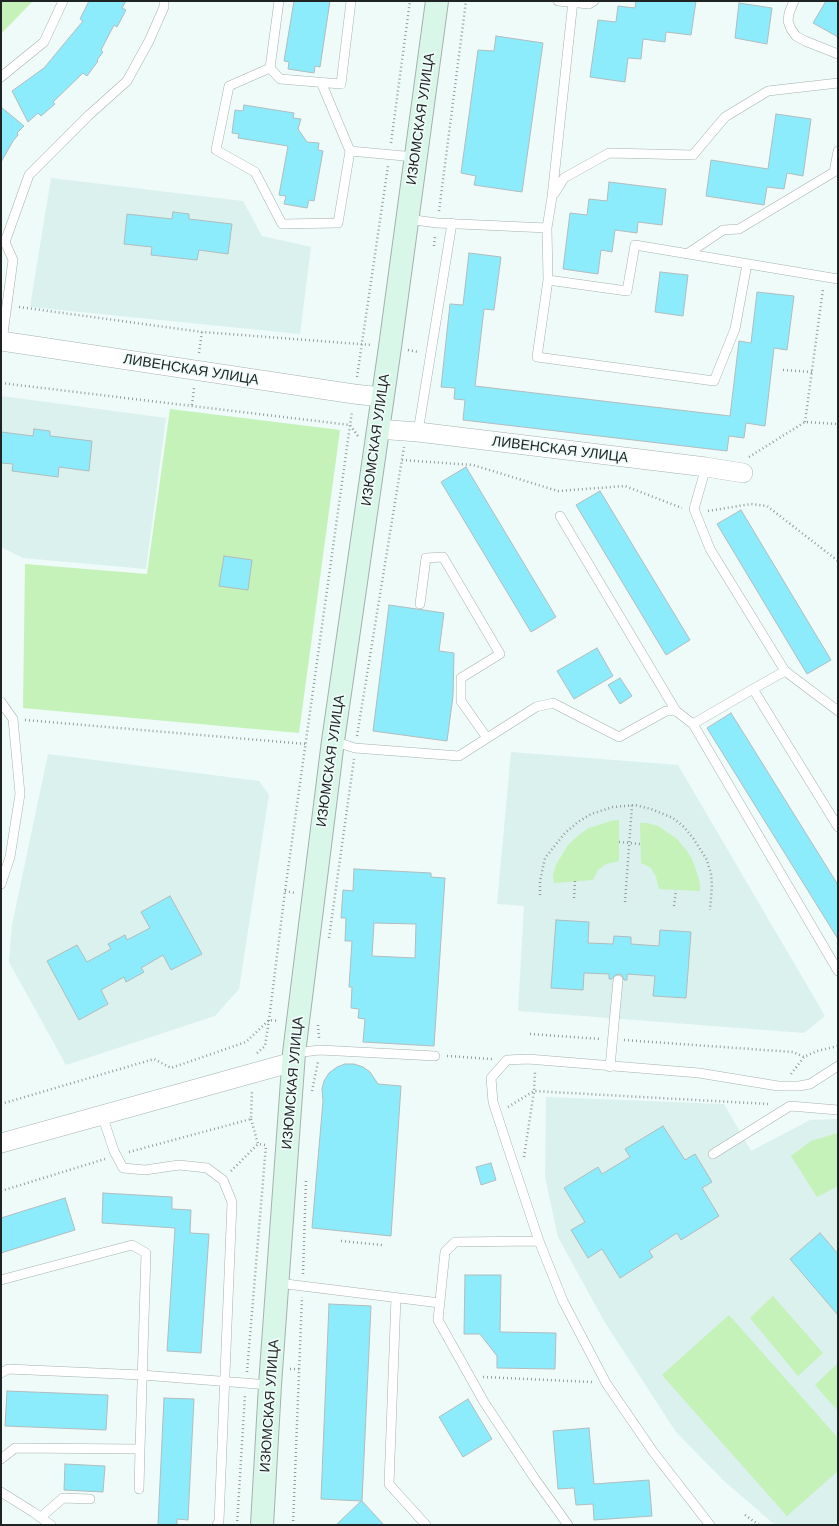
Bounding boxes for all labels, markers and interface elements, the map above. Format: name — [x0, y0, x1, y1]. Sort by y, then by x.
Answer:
street label: ИЗЮМСКАЯ УЛИЦА — [403, 52, 439, 186]
street label: ЛИВЕНСКАЯ УЛИЦА — [122, 351, 260, 389]
street label: ИЗЮМСКАЯ УЛИЦА — [358, 373, 394, 507]
street label: ЛИВЕНСКАЯ УЛИЦА — [491, 433, 629, 467]
street label: ИЗЮМСКАЯ УЛИЦА — [313, 694, 349, 828]
street label: ИЗЮМСКАЯ УЛИЦА — [279, 1016, 307, 1150]
street label: ИЗЮМСКАЯ УЛИЦА — [257, 1339, 283, 1473]

